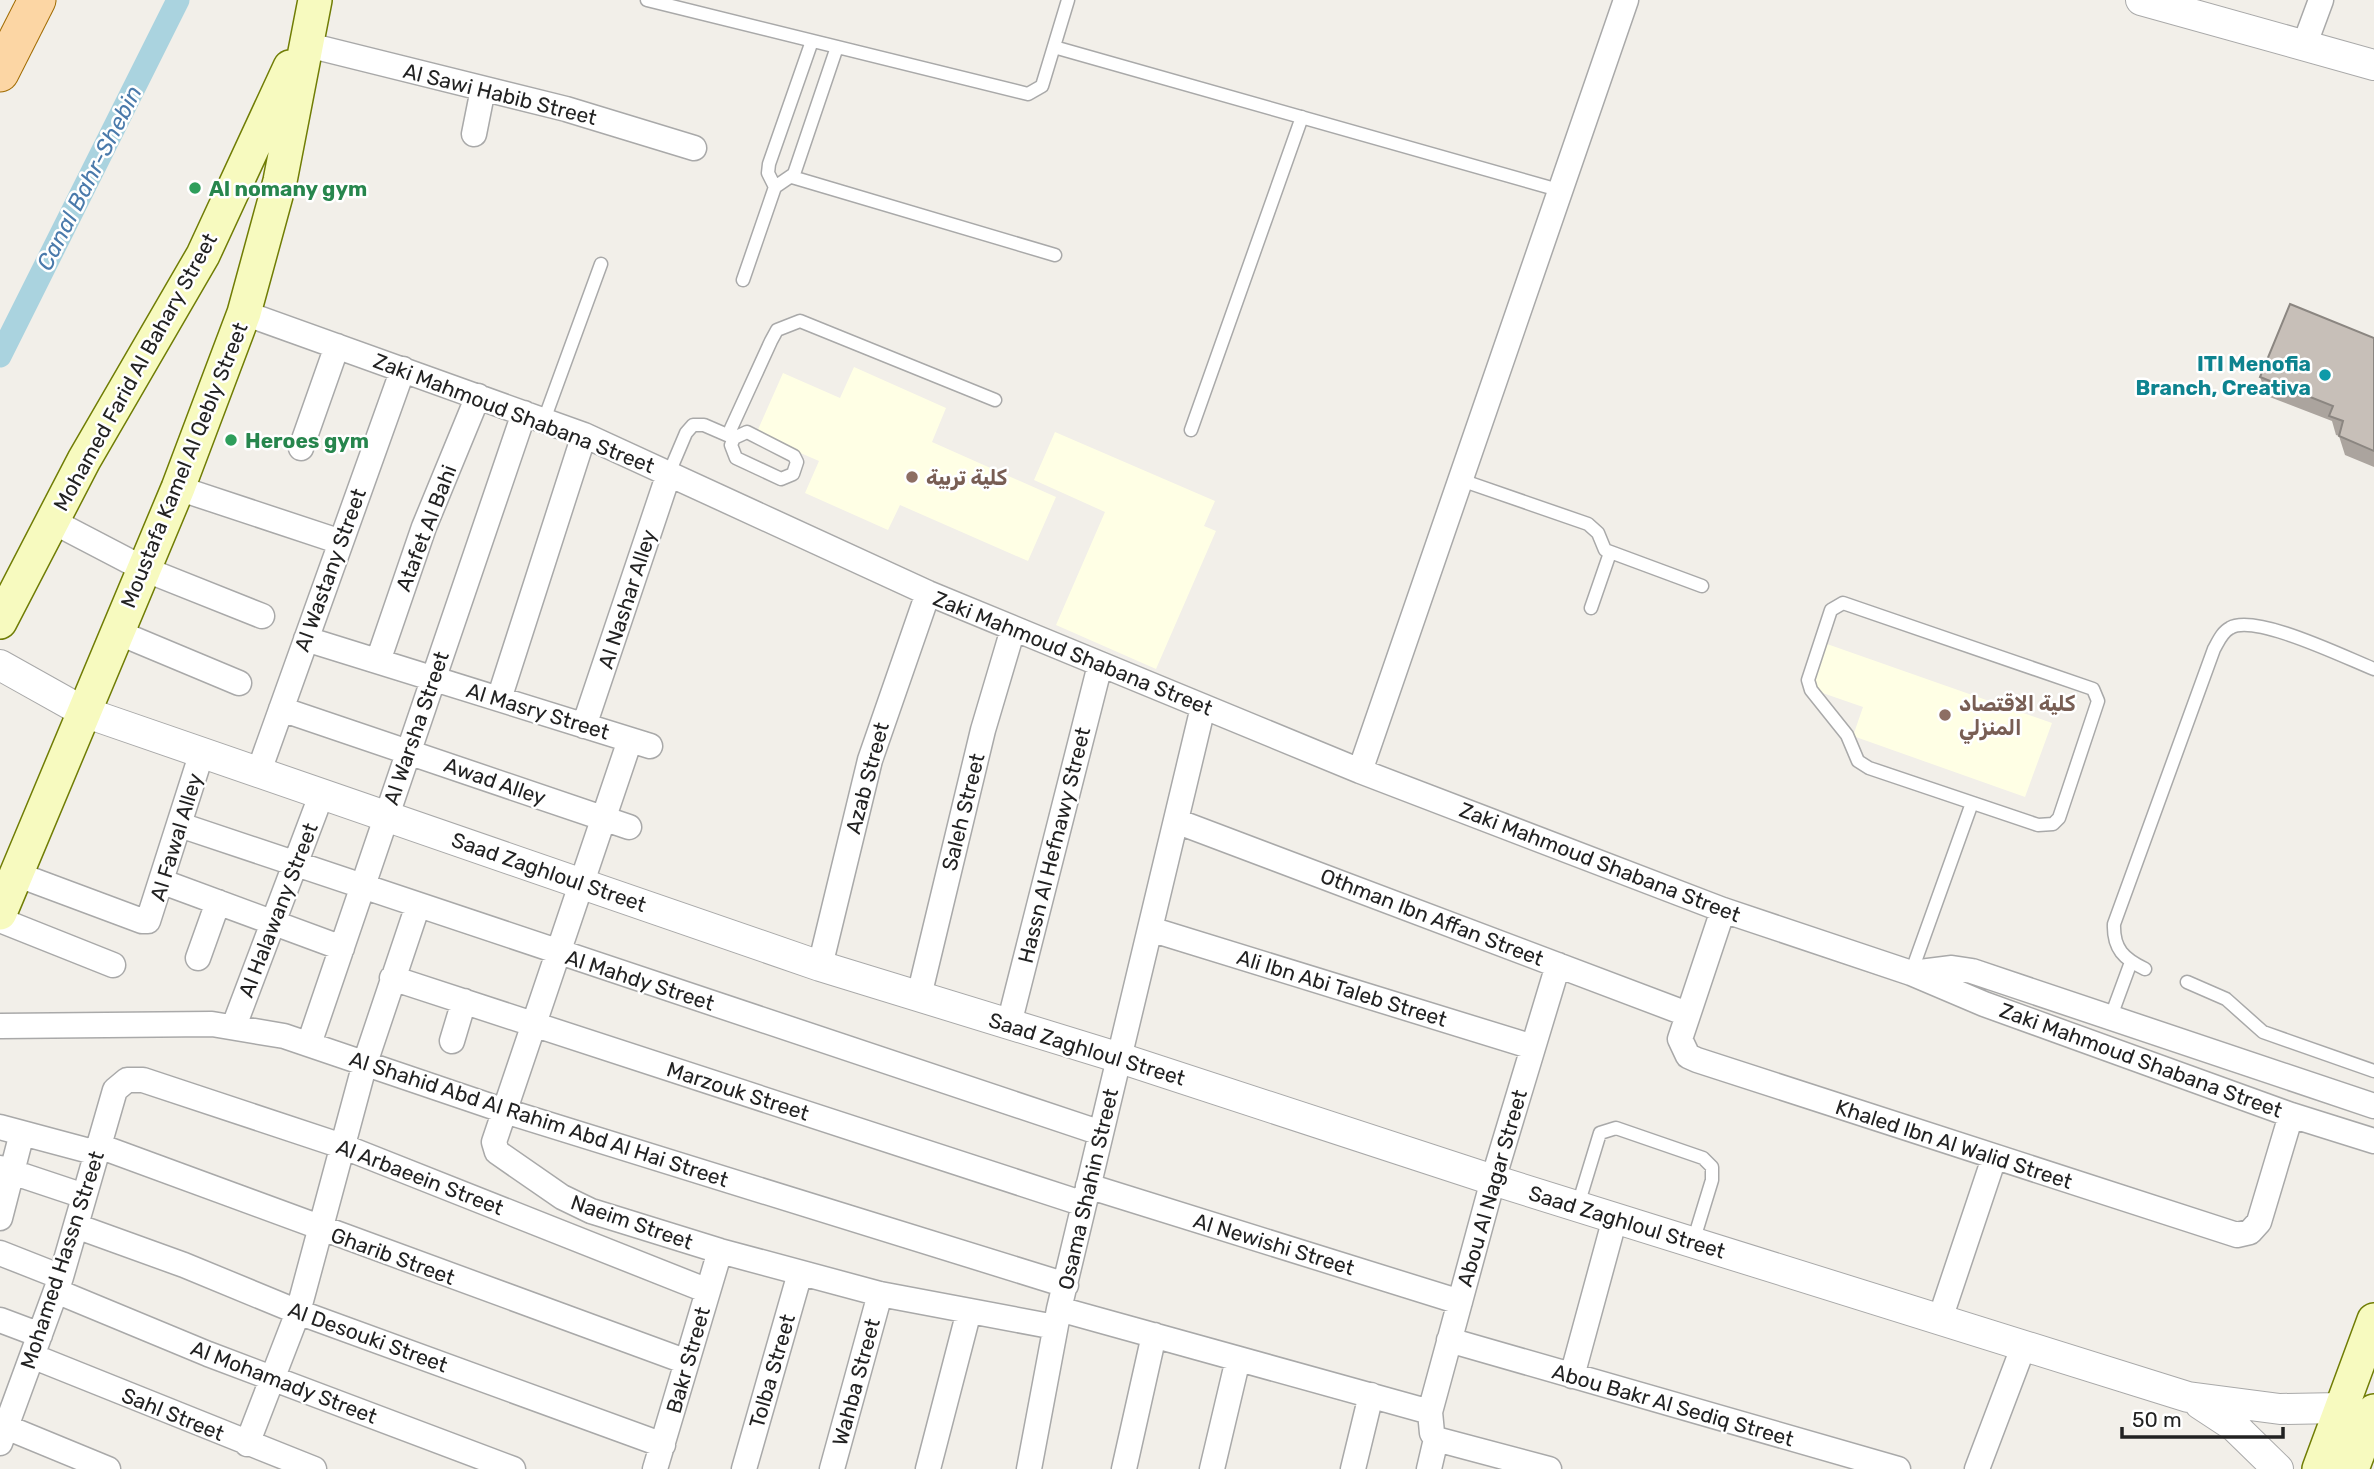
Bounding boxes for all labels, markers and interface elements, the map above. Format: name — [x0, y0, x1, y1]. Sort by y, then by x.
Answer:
street label: Al Sawi Habib Street — [401, 58, 599, 130]
water label: Canal Bahr-Shebin — [30, 81, 148, 275]
place label: Al nomany gym — [209, 176, 367, 201]
marker: Al nomany gym — [187, 180, 203, 196]
street label: Mohamed Farid Al Bahary Street — [48, 229, 222, 515]
street label: Moustafa Kamel Al Qebly Street — [115, 319, 253, 611]
street label: Zaki Mahmoud Shabana Street — [370, 348, 658, 478]
place label: ITI Menofia Branch, Creativa — [2135, 351, 2311, 400]
marker: ITI Menofia Branch, Creativa — [2317, 367, 2333, 383]
place label: Heroes gym — [245, 428, 369, 453]
marker: Heroes gym — [223, 432, 239, 448]
street label: Atafet Al Bahi — [390, 461, 462, 595]
place label: كلية تربية — [926, 465, 1008, 491]
marker: كلية تربية — [904, 469, 920, 485]
street label: Al Wastany Street — [289, 485, 371, 655]
street label: Al Nashar Alley — [593, 526, 661, 672]
street label: Zaki Mahmoud Shabana Street — [930, 585, 1216, 721]
street label: Al Warsha Street — [378, 648, 454, 808]
street label: Al Masry Street — [463, 677, 613, 745]
place label: كلية الاقتصاد المنزلي — [1959, 691, 2076, 744]
marker: كلية الاقتصاد المنزلي — [1937, 707, 1953, 723]
street label: Azab Street — [840, 719, 894, 837]
street label: Hassn Al Hefnawy Street — [1013, 724, 1095, 966]
street label: Saleh Street — [936, 751, 990, 873]
street label: Awad Alley — [441, 752, 550, 810]
street label: Al Fawal Alley — [145, 770, 207, 904]
street label: Zaki Mahmoud Shabana Street — [1456, 797, 1744, 927]
street label: Al Halawany Street — [233, 819, 323, 1001]
street label: Saad Zaghloul Street — [448, 827, 650, 917]
street label: Othman Ibn Affan Street — [1317, 863, 1547, 971]
street label: Al Mahdy Street — [563, 944, 717, 1016]
street label: Ali Ibn Abi Taleb Street — [1234, 944, 1450, 1032]
street label: Zaki Mahmoud Shabana Street — [1996, 997, 2286, 1123]
street label: Saad Zaghloul Street — [986, 1007, 1188, 1091]
street label: Al Shahid Abd Al Rahim Abd Al Hai Street — [347, 1046, 731, 1192]
street label: Marzouk Street — [664, 1056, 812, 1126]
street label: Osama Shahin Street — [1053, 1086, 1123, 1292]
street label: Abou Al Nagar Street — [1452, 1087, 1532, 1289]
street label: Khaled Ibn Al Walid Street — [1832, 1094, 2076, 1194]
street label: Al Arbaeein Street — [333, 1134, 507, 1220]
street label: Mohamed Hassn Street — [15, 1148, 109, 1372]
street label: Saad Zaghloul Street — [1526, 1180, 1728, 1264]
street label: Naeim Street — [568, 1189, 696, 1255]
street label: Al Newishi Street — [1191, 1208, 1357, 1280]
street label: Gharib Street — [328, 1222, 458, 1290]
street label: Al Desouki Street — [285, 1297, 451, 1377]
street label: Bakr Street — [661, 1304, 715, 1416]
street label: Tolba Street — [744, 1311, 800, 1431]
street label: Wahba Street — [827, 1316, 885, 1448]
street label: Al Mohamady Street — [188, 1335, 380, 1429]
street label: Abou Bakr Al Sediq Street — [1549, 1359, 1797, 1451]
street label: Sahl Street — [118, 1382, 228, 1446]
scale bar — [2122, 1396, 2283, 1440]
text: 50 m — [2132, 1407, 2182, 1432]

